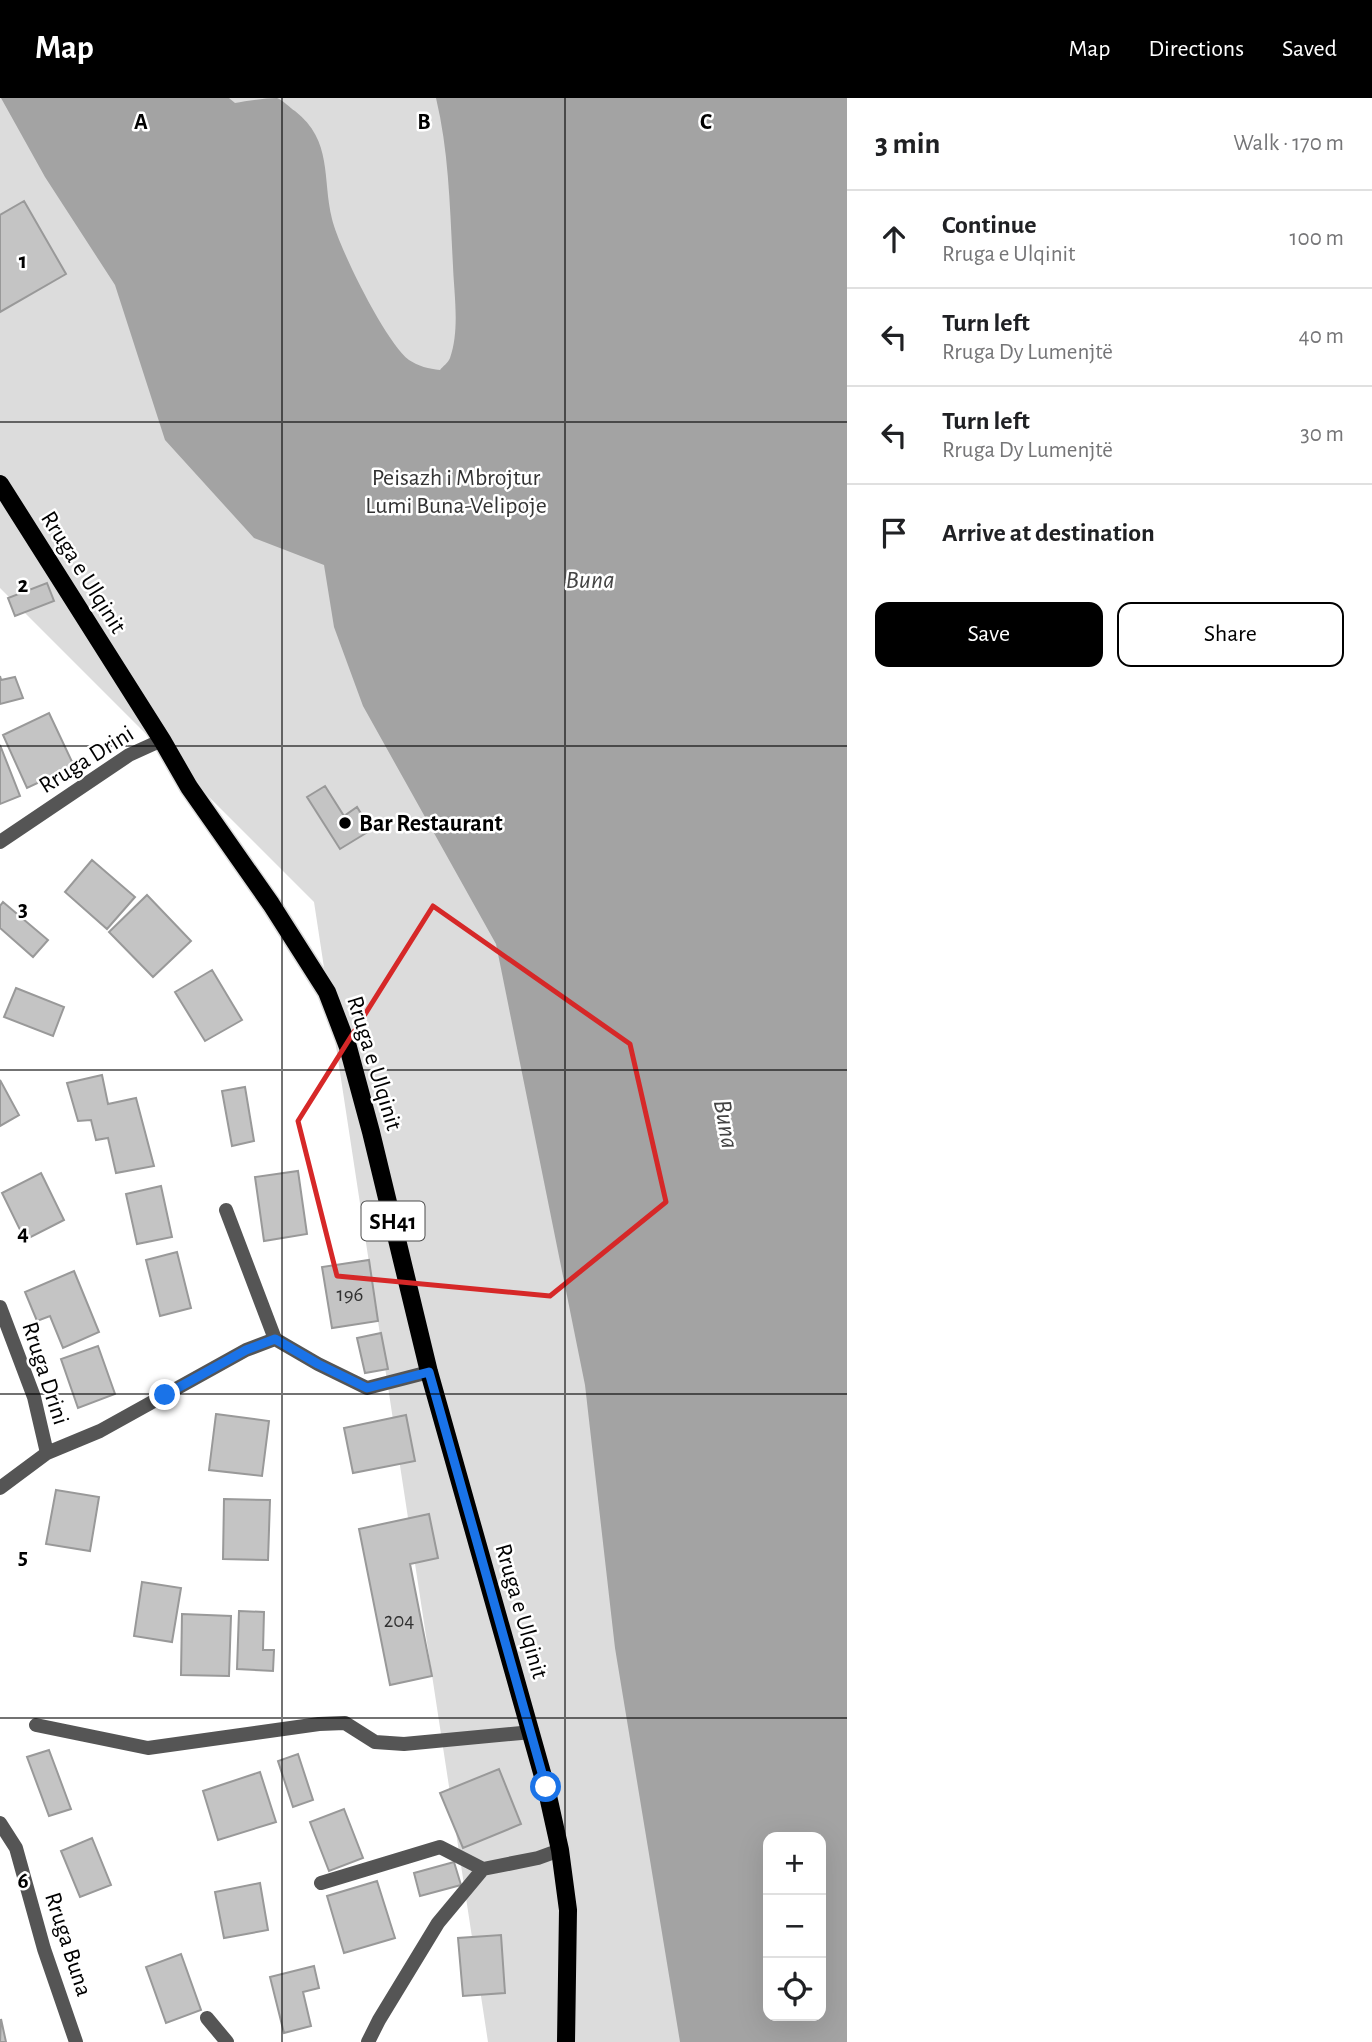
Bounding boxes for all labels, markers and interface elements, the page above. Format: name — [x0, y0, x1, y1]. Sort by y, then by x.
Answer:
text: Map — [35, 32, 94, 65]
text: Map — [1068, 37, 1110, 61]
text: Directions — [1148, 37, 1244, 61]
text: Saved — [1282, 37, 1337, 61]
text: A — [134, 111, 148, 134]
text: B — [417, 111, 431, 134]
text: C — [700, 111, 712, 134]
text: 3 min — [875, 129, 940, 159]
text: Walk · 170 m — [1233, 132, 1344, 155]
text: Continue — [942, 212, 1037, 238]
icon: ahead — [875, 220, 913, 258]
text: 100 m — [1290, 227, 1344, 250]
text: Rruga e Ulqinit — [942, 243, 1075, 266]
text: 1 — [19, 250, 27, 273]
text: Turn left — [942, 310, 1030, 336]
icon: left — [875, 318, 913, 356]
text: 40 m — [1299, 325, 1344, 348]
text: Rruga Dy Lumenjtë — [942, 341, 1113, 364]
text: Turn left — [942, 408, 1030, 434]
icon: left — [875, 416, 913, 454]
text: 30 m — [1300, 423, 1344, 446]
text: Rruga Dy Lumenjtë — [942, 439, 1113, 462]
park label: Peisazh i Mbrojtur Lumi Buna-Velipoje — [365, 466, 547, 518]
street label: Rruga e Ulqinit — [36, 507, 130, 638]
icon: arrive — [875, 514, 913, 552]
text: Arrive at destination — [942, 520, 1155, 546]
water label: Buna — [565, 567, 615, 593]
text: 2 — [18, 574, 29, 597]
button: Save — [875, 602, 1103, 667]
button: Share — [1117, 602, 1344, 667]
street label: Rruga Drini — [35, 721, 138, 798]
place label: Bar Restaurant — [359, 812, 503, 836]
marker: Bar Restaurant — [337, 815, 353, 831]
text: 3 — [18, 898, 28, 921]
street label: Rruga e Ulqinit — [342, 993, 406, 1134]
water label: Buna — [709, 1098, 743, 1151]
road number: SH41 — [362, 1202, 424, 1240]
text: 4 — [17, 1222, 29, 1245]
house number: 196 — [337, 1284, 363, 1305]
street label: Rruga Drini — [17, 1319, 73, 1428]
route end — [149, 1379, 180, 1410]
street label: Rruga e Ulqinit — [490, 1541, 552, 1682]
text: 5 — [18, 1546, 28, 1569]
house number: 204 — [384, 1610, 414, 1631]
route start — [530, 1771, 561, 1802]
map controls — [763, 1832, 826, 2021]
button: + — [763, 1832, 826, 1895]
text: 6 — [17, 1870, 29, 1893]
street label: Rruga Buna — [40, 1889, 96, 1999]
button: − — [763, 1895, 826, 1958]
button: locate — [763, 1958, 826, 2021]

